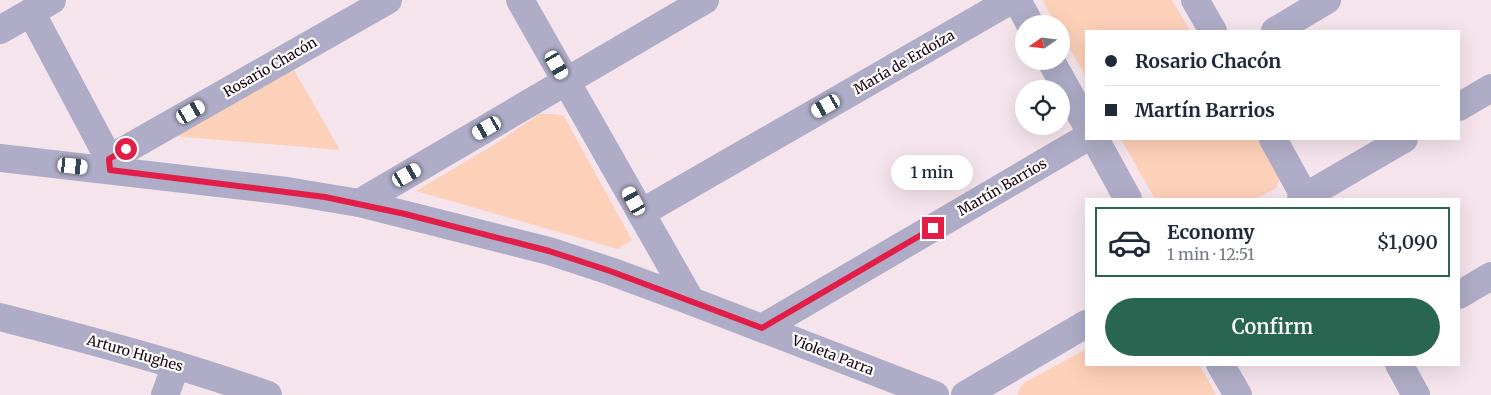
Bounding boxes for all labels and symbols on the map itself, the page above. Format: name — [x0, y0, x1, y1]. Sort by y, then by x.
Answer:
north arrow — [1015, 15, 1070, 70]
street label: María de Erdoíza — [850, 26, 958, 98]
street label: Rosario Chacón — [220, 33, 320, 101]
car — [543, 48, 570, 82]
car — [809, 92, 842, 120]
car — [174, 98, 207, 126]
car — [470, 114, 503, 142]
route start — [115, 138, 137, 160]
street label: Martín Barrios — [954, 154, 1050, 220]
callout: 1 min — [892, 156, 974, 190]
car — [57, 157, 88, 175]
car — [390, 161, 423, 189]
car — [620, 184, 647, 218]
route end — [922, 217, 944, 239]
street label: Arturo Hughes — [84, 330, 185, 375]
street label: Violeta Parra — [789, 331, 877, 379]

